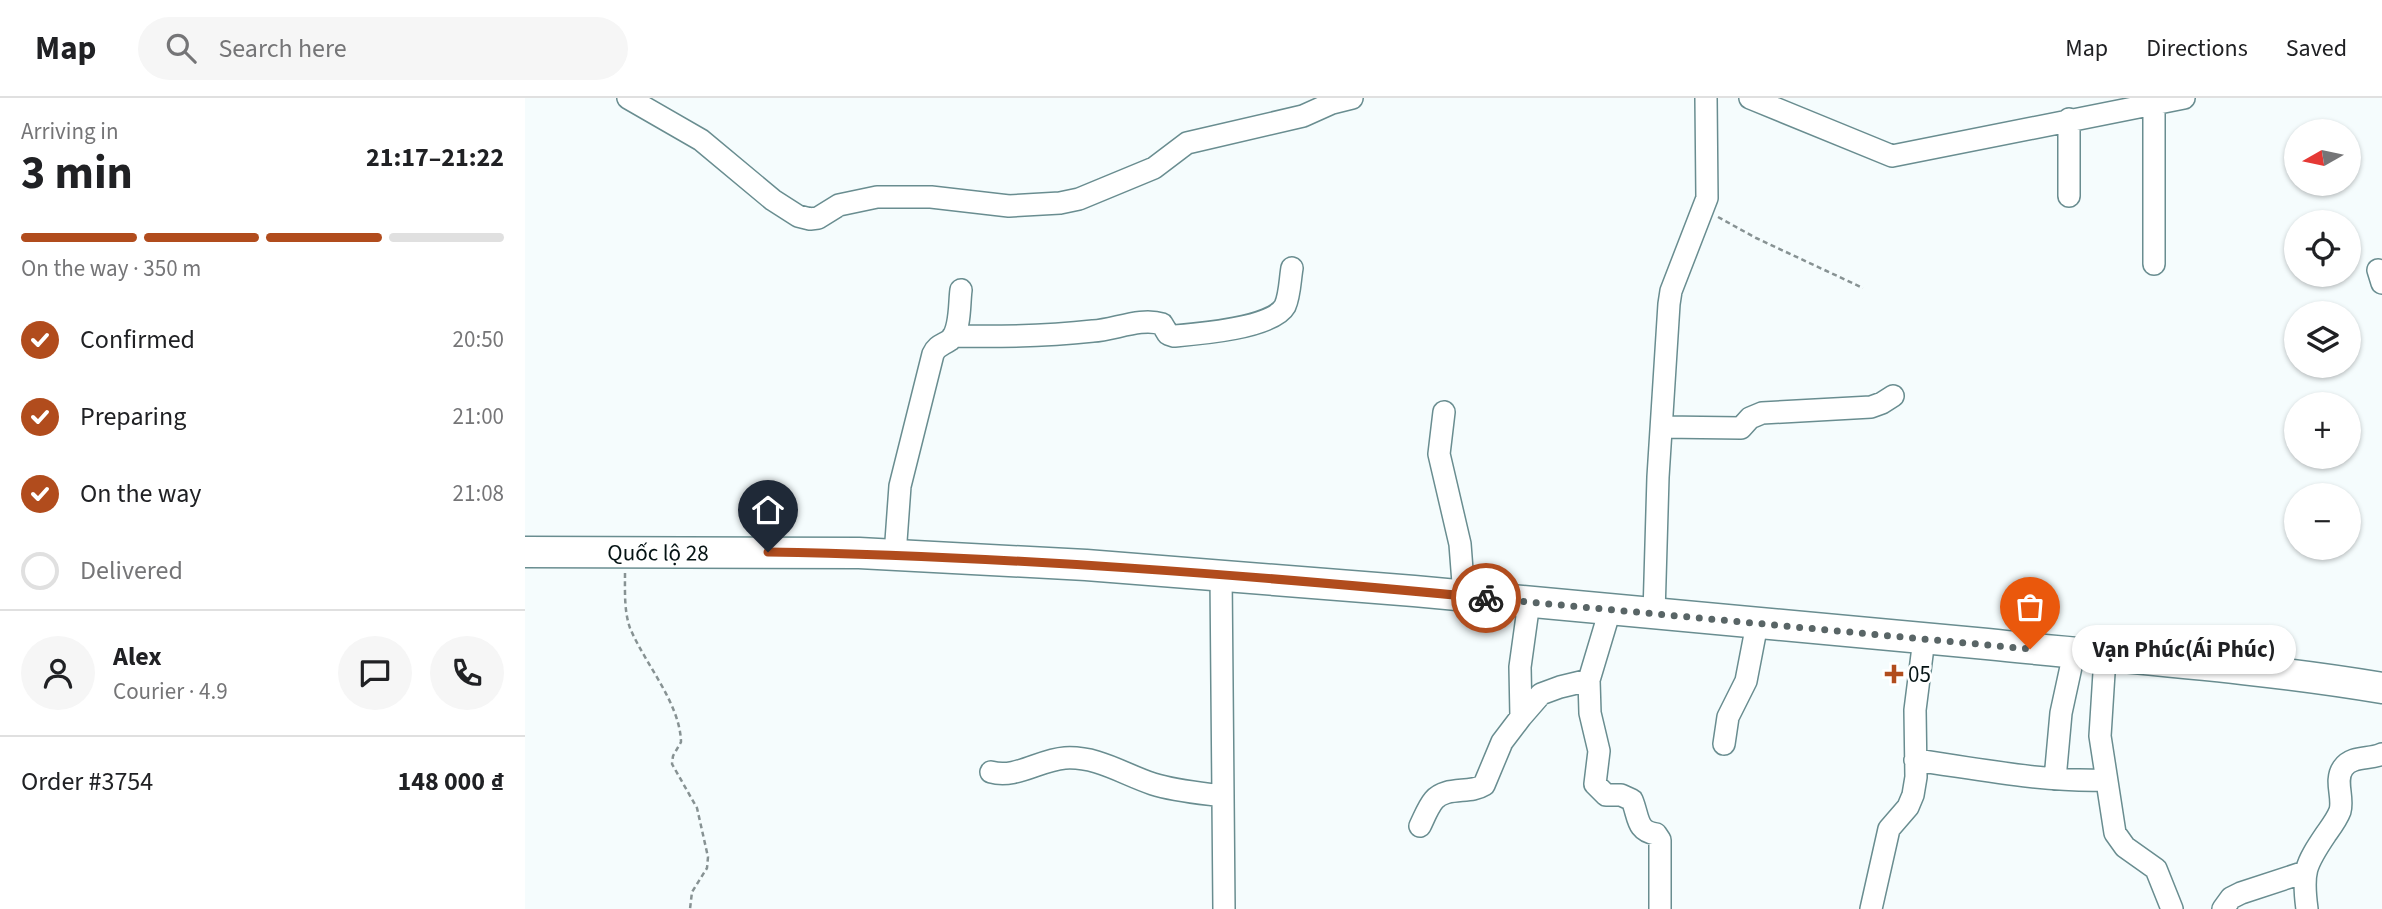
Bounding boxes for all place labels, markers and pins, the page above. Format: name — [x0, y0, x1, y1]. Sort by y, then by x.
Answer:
pin — [738, 480, 798, 552]
pin — [2000, 577, 2060, 649]
callout: Vạn Phúc(Ái Phúc) — [2072, 624, 2296, 674]
place label: 05 — [1908, 658, 1931, 691]
marker: 05 — [1886, 666, 1902, 682]

